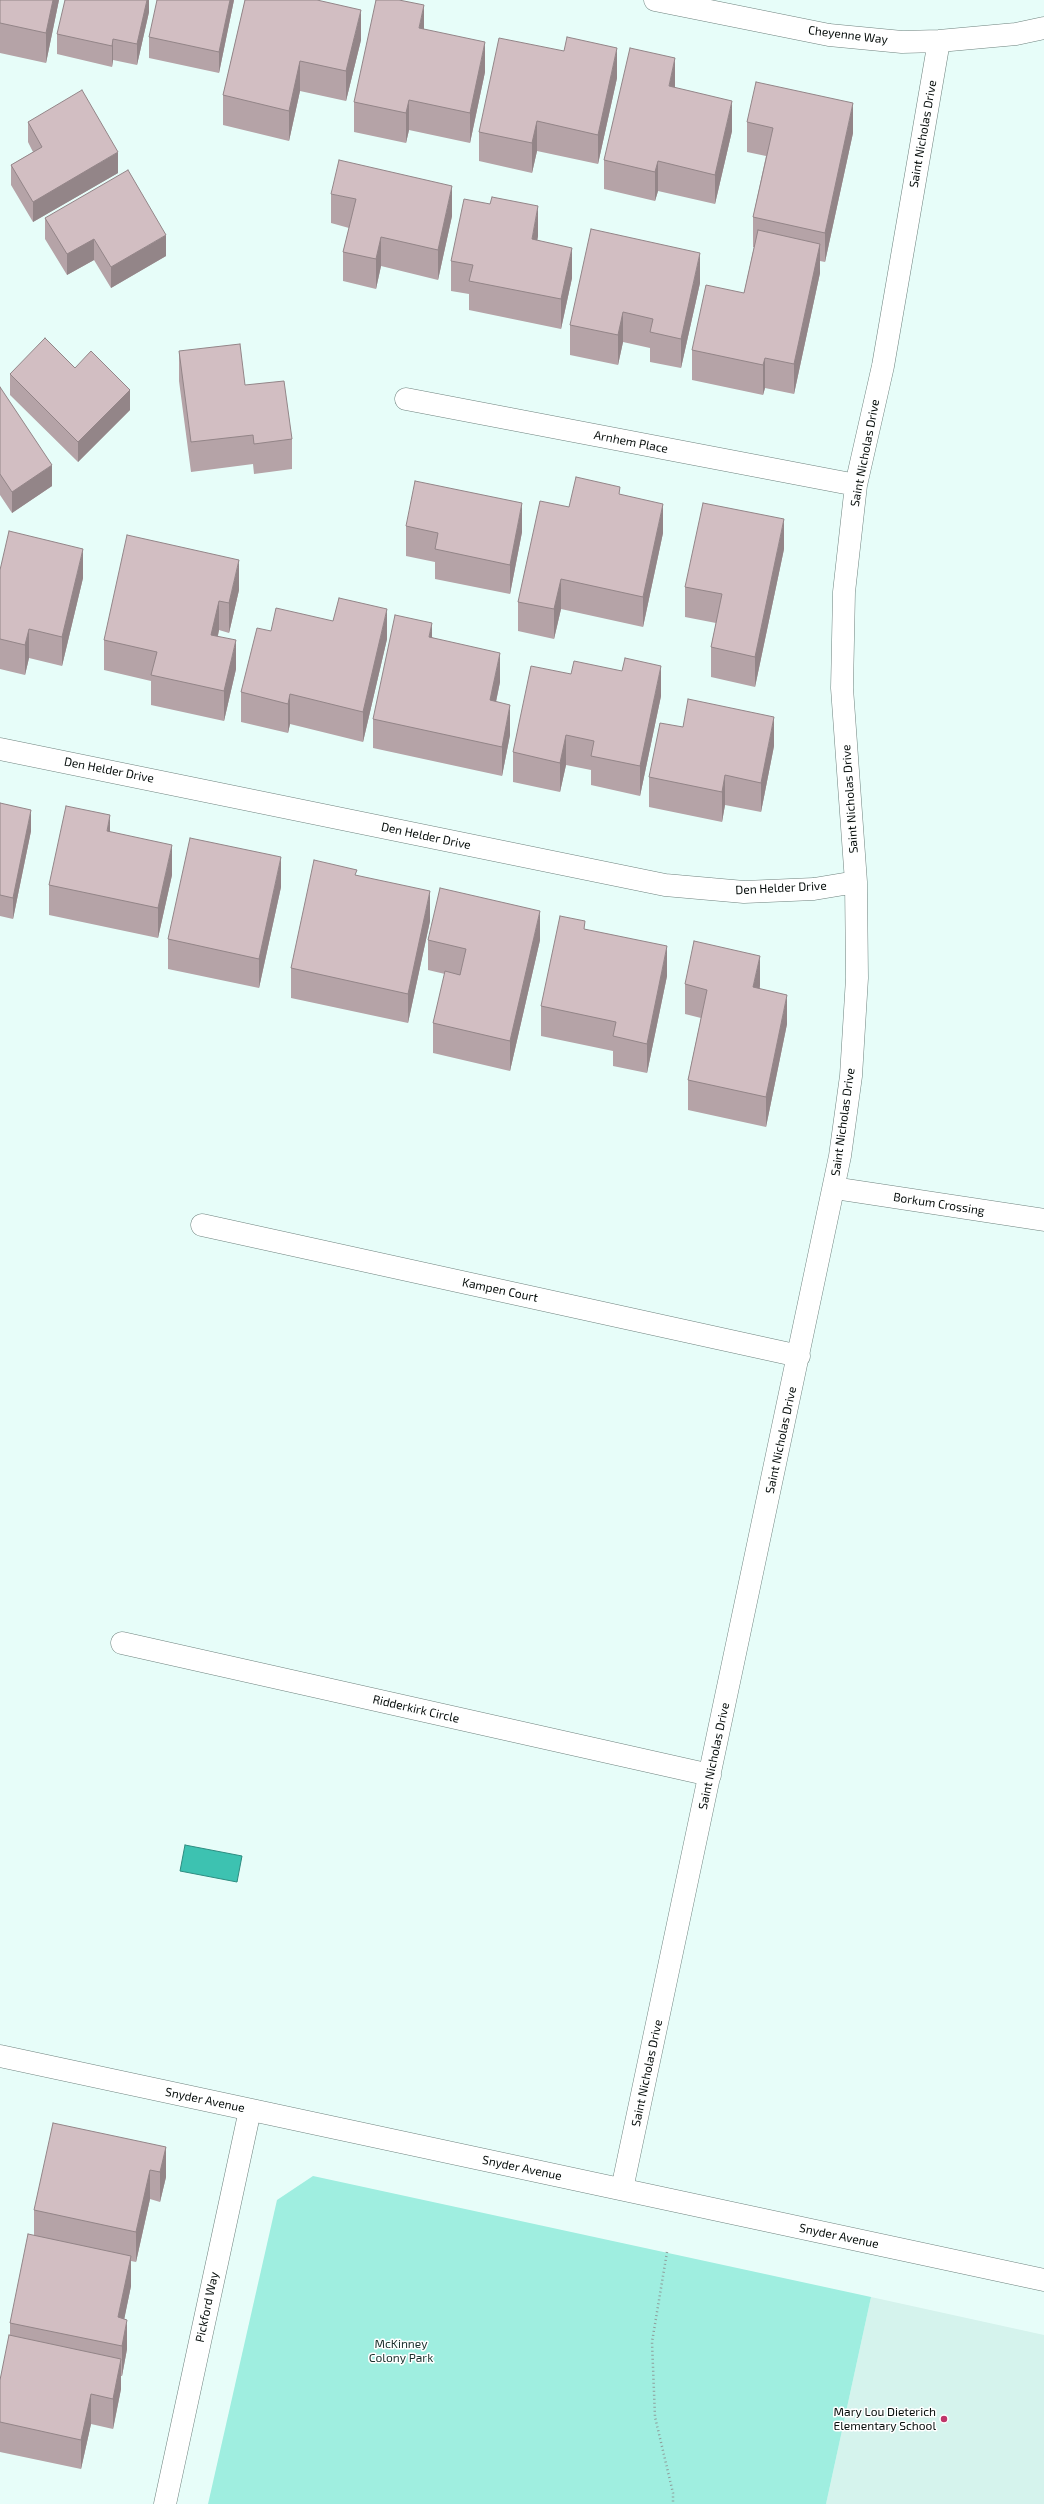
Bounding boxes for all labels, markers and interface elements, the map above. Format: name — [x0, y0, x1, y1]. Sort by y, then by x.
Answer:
street label: Cheyenne Way — [807, 23, 889, 47]
street label: Saint Nicholas Drive — [906, 79, 940, 189]
street label: Saint Nicholas Drive — [848, 398, 882, 508]
street label: Arnhem Place — [593, 428, 669, 456]
street label: Saint Nicholas Drive — [839, 744, 861, 854]
street label: Den Helder Drive — [63, 754, 155, 786]
street label: Den Helder Drive — [380, 819, 472, 853]
street label: Den Helder Drive — [735, 878, 827, 898]
street label: Saint Nicholas Drive — [828, 1067, 858, 1177]
street label: Borkum Crossing — [892, 1190, 986, 1218]
street label: Kampen Court — [461, 1275, 539, 1305]
street label: Saint Nicholas Drive — [763, 1385, 799, 1495]
street label: Ridderkirk Circle — [371, 1692, 461, 1726]
street label: Saint Nicholas Drive — [696, 1701, 732, 1811]
street label: Saint Nicholas Drive — [629, 2018, 665, 2128]
street label: Snyder Avenue — [164, 2085, 246, 2115]
street label: Snyder Avenue — [481, 2153, 563, 2183]
street label: Snyder Avenue — [798, 2221, 880, 2251]
street label: Pickford Way — [193, 2270, 221, 2344]
park label: McKinney Colony Park — [369, 2337, 433, 2365]
place label: Mary Lou Dieterich Elementary School — [834, 2405, 936, 2433]
marker: Mary Lou Dieterich Elementary School — [939, 2414, 949, 2424]

